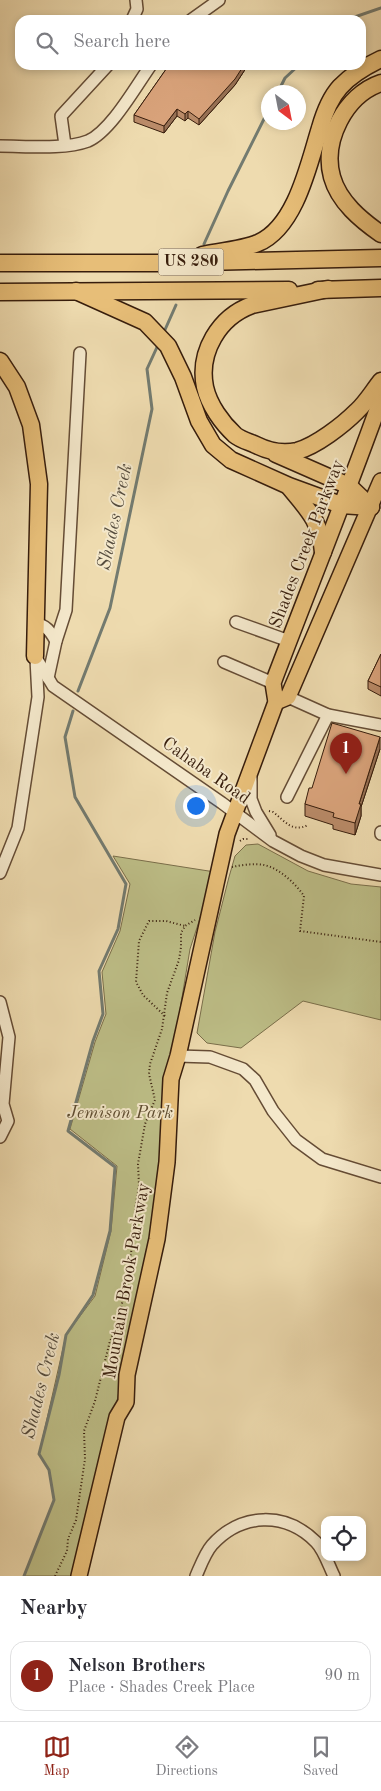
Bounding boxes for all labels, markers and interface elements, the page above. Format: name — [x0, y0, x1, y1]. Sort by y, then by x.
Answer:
search box — [15, 15, 366, 70]
icon: search — [33, 29, 61, 57]
text: Search here — [73, 33, 170, 52]
north arrow — [261, 85, 306, 130]
road number: US 280 — [158, 248, 224, 276]
street label: Shades Creek Parkway — [266, 457, 348, 631]
water label: Shades Creek — [95, 462, 137, 572]
pin: 1 — [330, 733, 362, 774]
street label: Cahaba Road — [159, 734, 253, 808]
your location — [183, 793, 209, 819]
park label: Jemison Park — [67, 1104, 173, 1122]
street label: Mountain Brook Parkway — [101, 1181, 153, 1380]
water label: Shades Creek — [20, 1331, 64, 1441]
map controls — [321, 1516, 366, 1561]
button: locate — [321, 1516, 366, 1561]
text: Nearby — [20, 1598, 88, 1619]
text: Nelson Brothers — [68, 1657, 205, 1676]
text: 1 — [32, 1668, 42, 1684]
text: 90 m — [324, 1668, 360, 1684]
text: Place · Shades Creek Place — [68, 1680, 255, 1696]
tab: Map — [43, 1733, 71, 1780]
tab: Directions — [156, 1733, 218, 1780]
tab: Saved — [303, 1733, 338, 1780]

